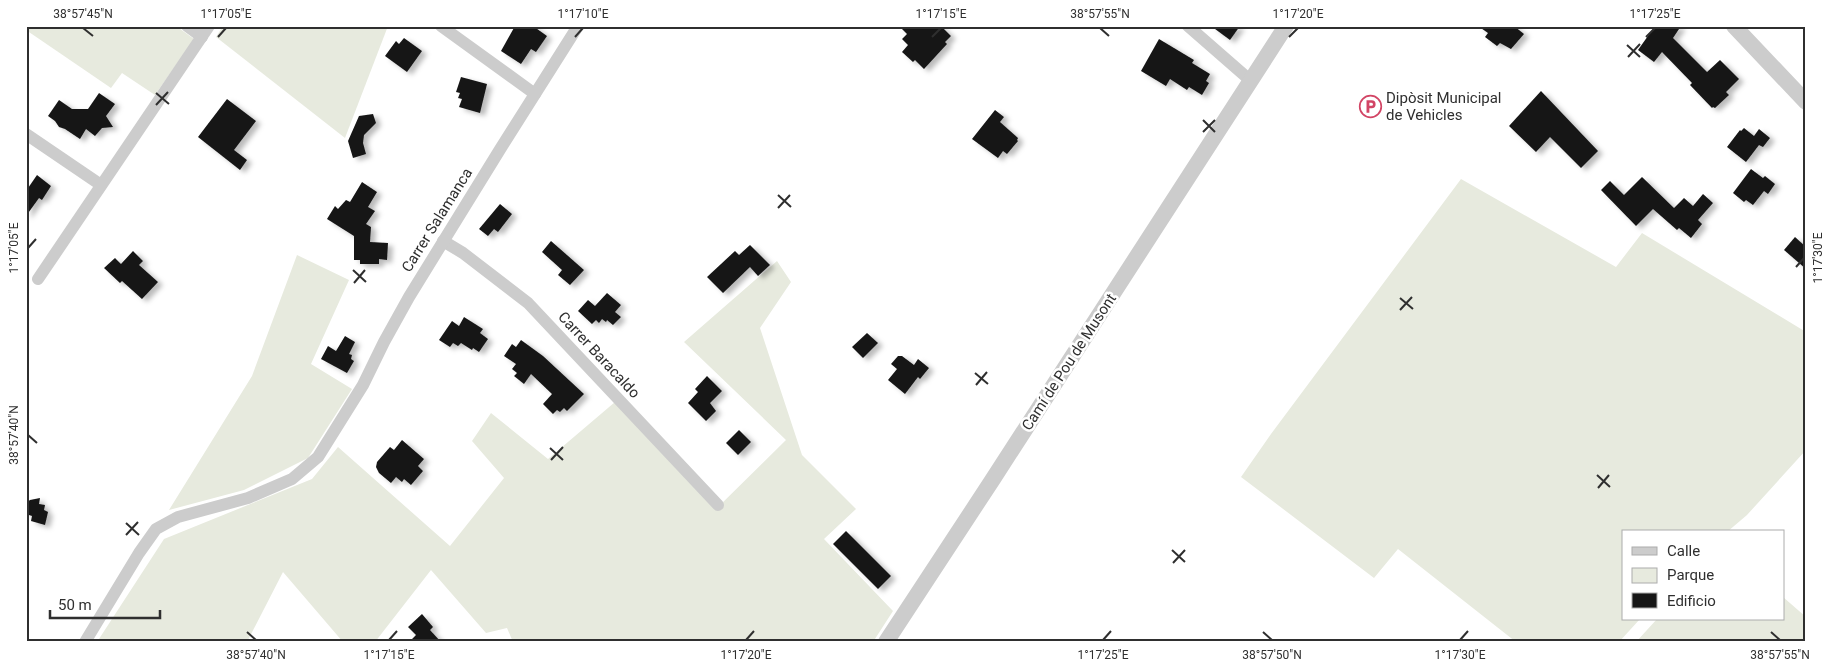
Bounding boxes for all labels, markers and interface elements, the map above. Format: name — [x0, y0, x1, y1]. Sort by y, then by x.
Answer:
text: 38°57'45"N — [53, 7, 113, 21]
text: 1°17'05"E — [201, 7, 252, 21]
text: 1°17'10"E — [558, 7, 609, 21]
text: 1°17'15"E — [916, 7, 967, 21]
text: 38°57'55"N — [1070, 7, 1130, 21]
text: 1°17'20"E — [1273, 7, 1324, 21]
text: 1°17'25"E — [1630, 7, 1681, 21]
place label: Dipòsit Municipal de Vehicles — [1386, 89, 1502, 124]
parking icon: Dipòsit Municipal de Vehicles — [1358, 95, 1382, 119]
street label: Carrer Salamanca — [398, 165, 476, 275]
text: 1°17'05"E — [7, 222, 21, 273]
text: 1°17'30"E — [1811, 232, 1825, 283]
street label: Camí de Pou de Musont — [1018, 290, 1120, 434]
street label: Carrer Baracaldo — [554, 308, 644, 402]
text: 38°57'40"N — [7, 405, 21, 465]
legend — [1622, 530, 1784, 620]
text: Calle — [1667, 542, 1700, 560]
text: Parque — [1667, 566, 1714, 584]
scale bar — [50, 588, 160, 620]
text: Edificio — [1667, 592, 1716, 610]
text: 50 m — [58, 596, 92, 614]
text: 38°57'40"N — [226, 648, 286, 662]
text: 1°17'15"E — [364, 648, 415, 662]
text: 1°17'20"E — [721, 648, 772, 662]
text: 1°17'25"E — [1078, 648, 1129, 662]
text: 38°57'50"N — [1242, 648, 1302, 662]
text: 1°17'30"E — [1435, 648, 1486, 662]
text: 38°57'55"N — [1750, 648, 1810, 662]

